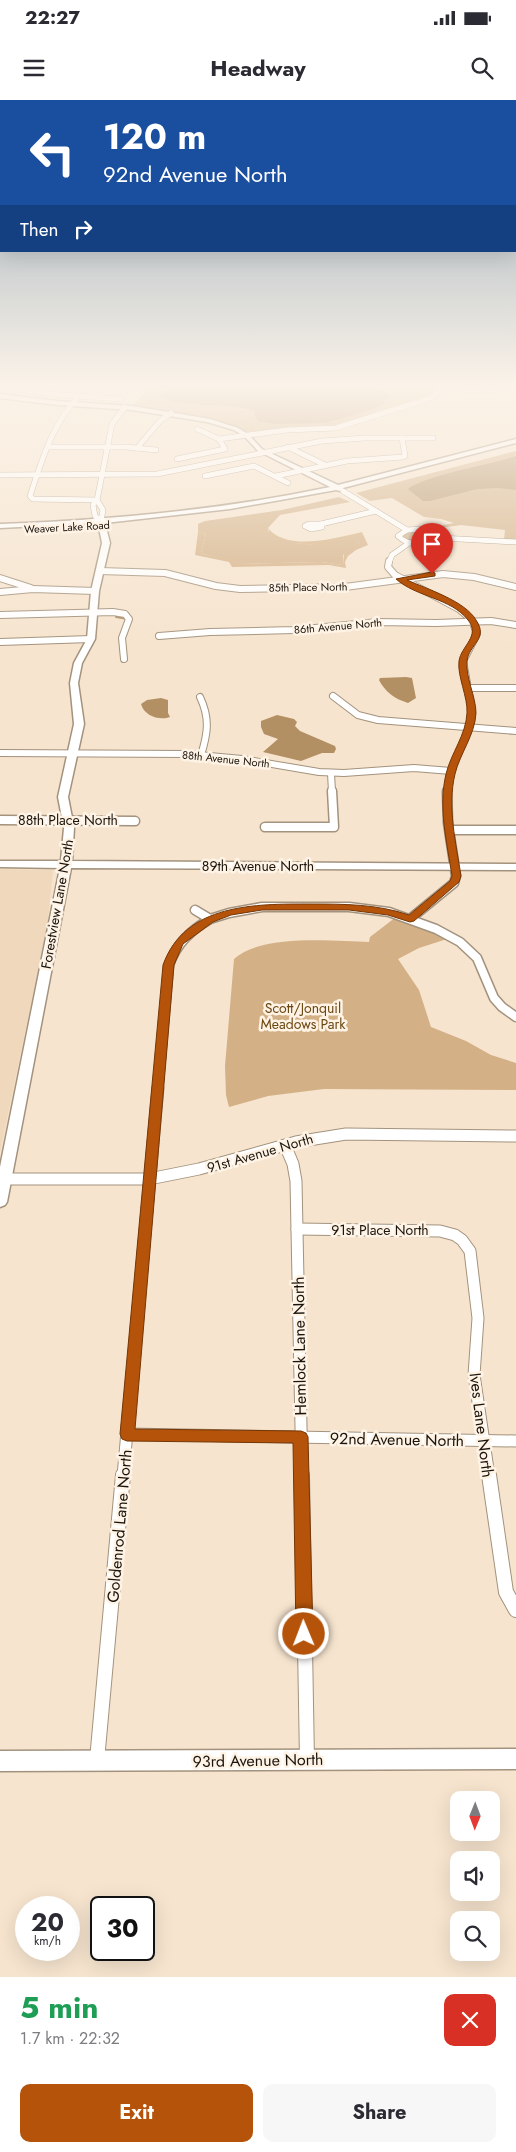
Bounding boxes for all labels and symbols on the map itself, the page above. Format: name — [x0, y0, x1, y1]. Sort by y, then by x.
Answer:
street label: Weaver Lake Road — [24, 517, 110, 537]
pin — [411, 523, 453, 574]
street label: 85th Place North — [269, 578, 347, 596]
street label: 86th Avenue North — [293, 614, 383, 638]
street label: 88th Avenue North — [181, 746, 271, 772]
street label: 88th Place North — [18, 810, 118, 830]
street label: Forestview Lane North — [36, 838, 78, 970]
street label: 89th Avenue North — [202, 856, 314, 876]
park label: Scott/Jonquil Meadows Park — [260, 998, 346, 1034]
street label: 91st Avenue North — [205, 1128, 315, 1178]
street label: 91st Place North — [331, 1220, 429, 1240]
street label: Hemlock Lane North — [287, 1276, 312, 1416]
street label: Ives Lane North — [464, 1371, 499, 1479]
street label: 92nd Avenue North — [330, 1427, 464, 1452]
street label: Goldenrod Lane North — [101, 1448, 138, 1604]
position arrow — [277, 1607, 329, 1659]
street label: 93rd Avenue North — [192, 1748, 324, 1773]
north arrow — [450, 1791, 500, 1841]
speed limit sign: 30 — [90, 1896, 155, 1961]

